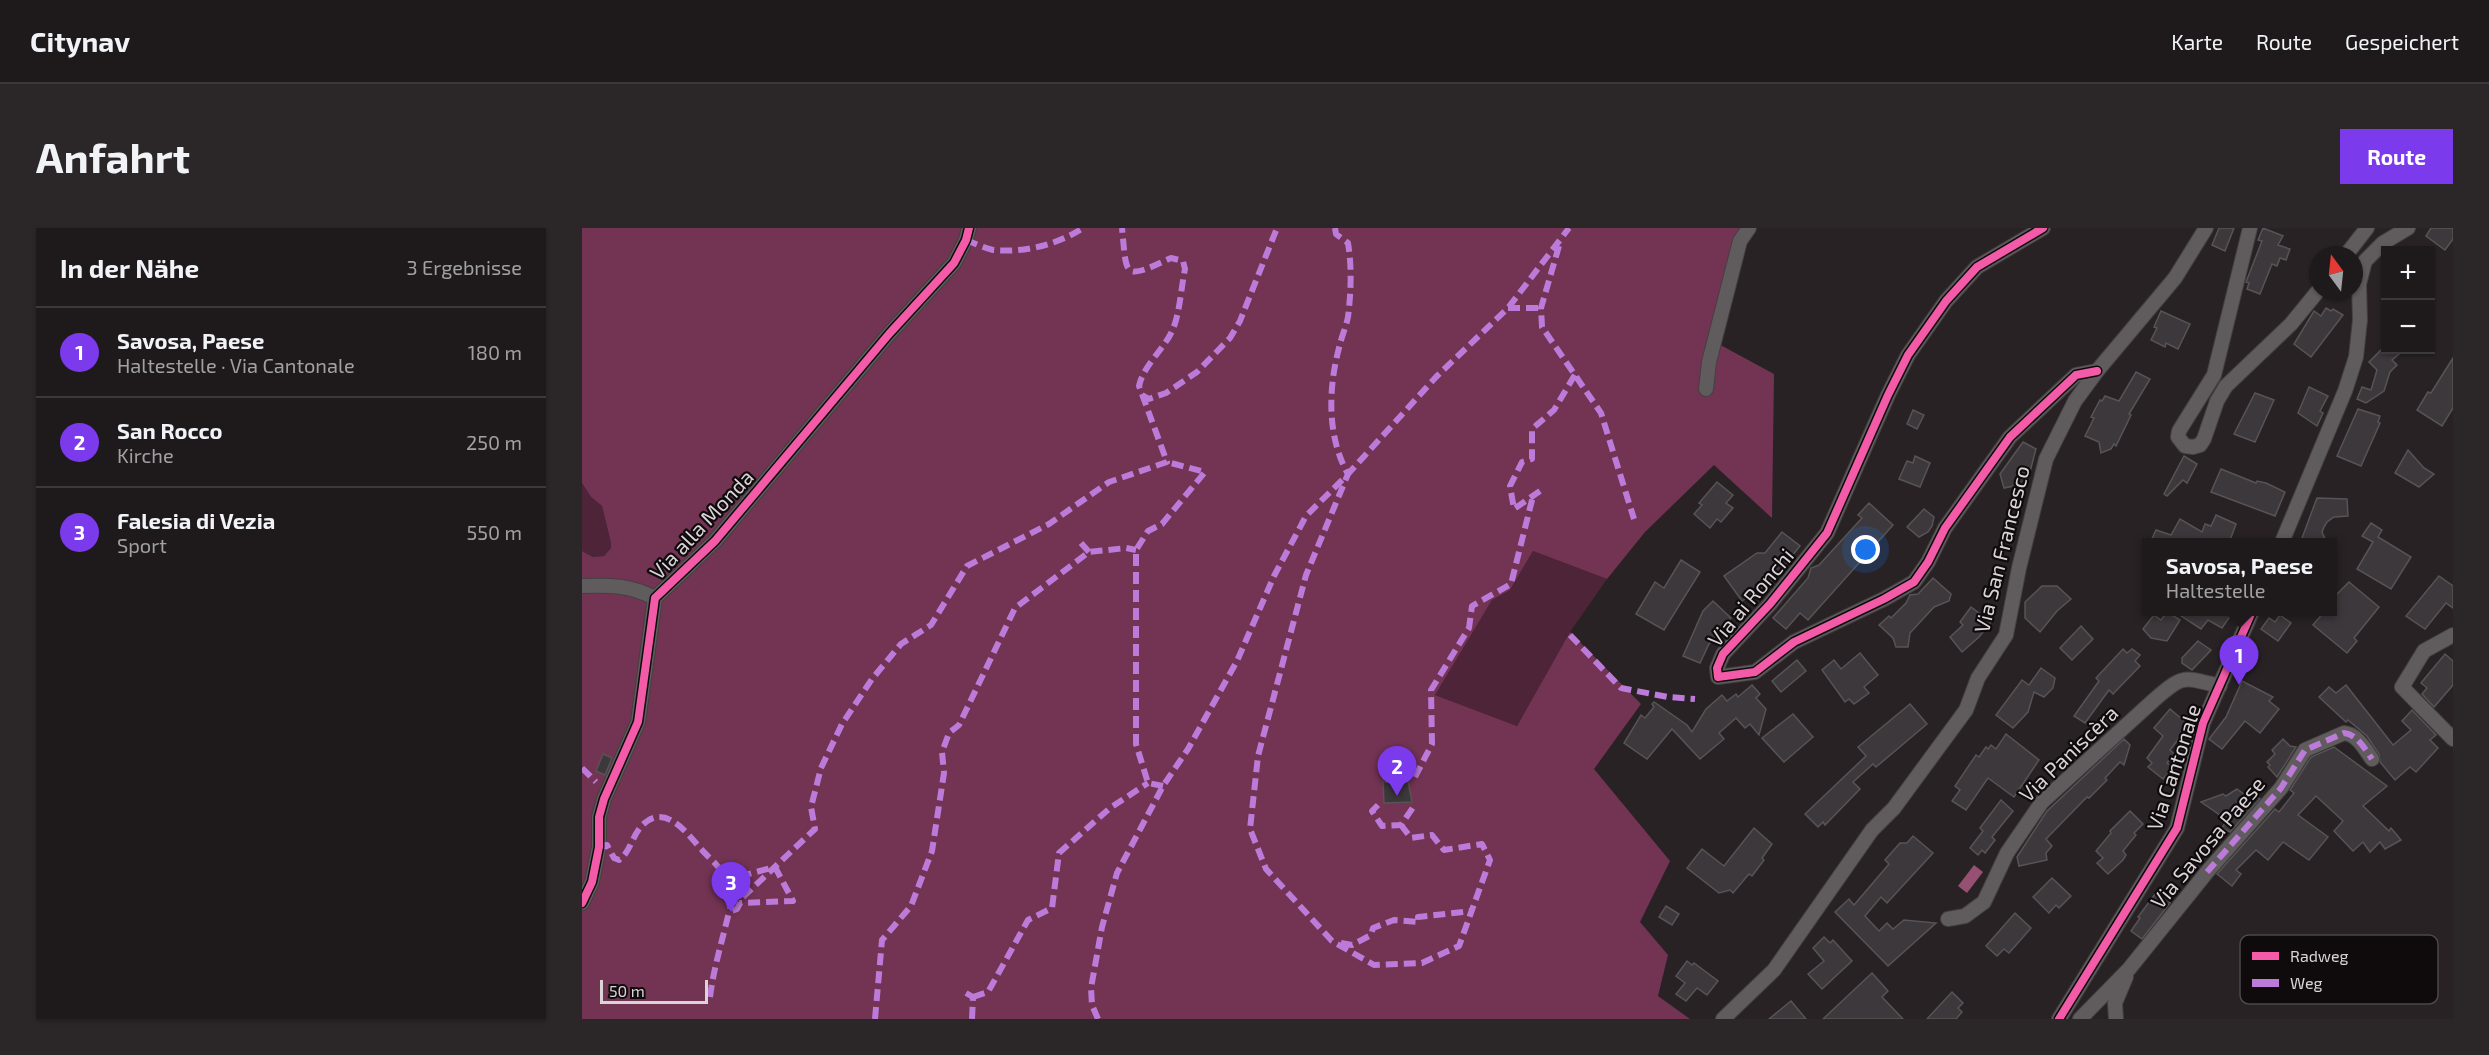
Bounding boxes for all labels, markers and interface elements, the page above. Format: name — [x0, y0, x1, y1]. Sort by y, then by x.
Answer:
text: Citynav — [30, 24, 130, 58]
text: Karte — [2171, 29, 2223, 54]
text: Route — [2256, 29, 2312, 54]
text: Gespeichert — [2345, 29, 2459, 54]
button: Route — [2340, 129, 2453, 184]
text: Anfahrt — [36, 131, 190, 181]
north arrow — [2309, 246, 2363, 300]
map controls — [2381, 246, 2435, 354]
button: + — [2381, 246, 2435, 300]
text: In der Nähe — [60, 252, 199, 283]
text: 3 Ergebnisse — [406, 255, 522, 279]
button: − — [2381, 300, 2435, 354]
text: Savosa, Paese — [117, 327, 264, 353]
text: 1 — [75, 340, 84, 364]
text: 180 m — [468, 340, 522, 364]
text: Haltestelle · Via Cantonale — [117, 353, 355, 377]
text: San Rocco — [117, 417, 223, 443]
text: 2 — [74, 430, 85, 454]
text: 250 m — [466, 430, 522, 454]
text: Kirche — [117, 443, 174, 467]
street label: Via San Francesco — [1968, 463, 2034, 635]
street label: Via alla Monda — [644, 464, 758, 584]
text: Falesia di Vezia — [117, 507, 275, 533]
text: 3 — [74, 520, 85, 544]
text: 550 m — [467, 520, 522, 544]
text: Sport — [117, 533, 167, 557]
your location — [1851, 535, 1880, 564]
popup — [2142, 538, 2337, 616]
street label: Via ai Ronchi — [1702, 543, 1798, 651]
text: Savosa, Paese — [2166, 552, 2313, 578]
text: Haltestelle — [2166, 578, 2265, 602]
pin: 1 — [2220, 636, 2258, 685]
street label: Via Paniscèra — [2013, 700, 2123, 806]
street label: Via Cantonale — [2141, 701, 2205, 833]
pin: 2 — [1378, 746, 1416, 796]
street label: Via Savosa Paese — [2145, 771, 2269, 913]
pin: 3 — [712, 862, 750, 912]
legend — [2240, 935, 2438, 1004]
text: Radweg — [2290, 946, 2349, 965]
text: Weg — [2290, 973, 2322, 992]
scale bar — [600, 977, 708, 1004]
text: 50 m — [609, 981, 645, 1000]

